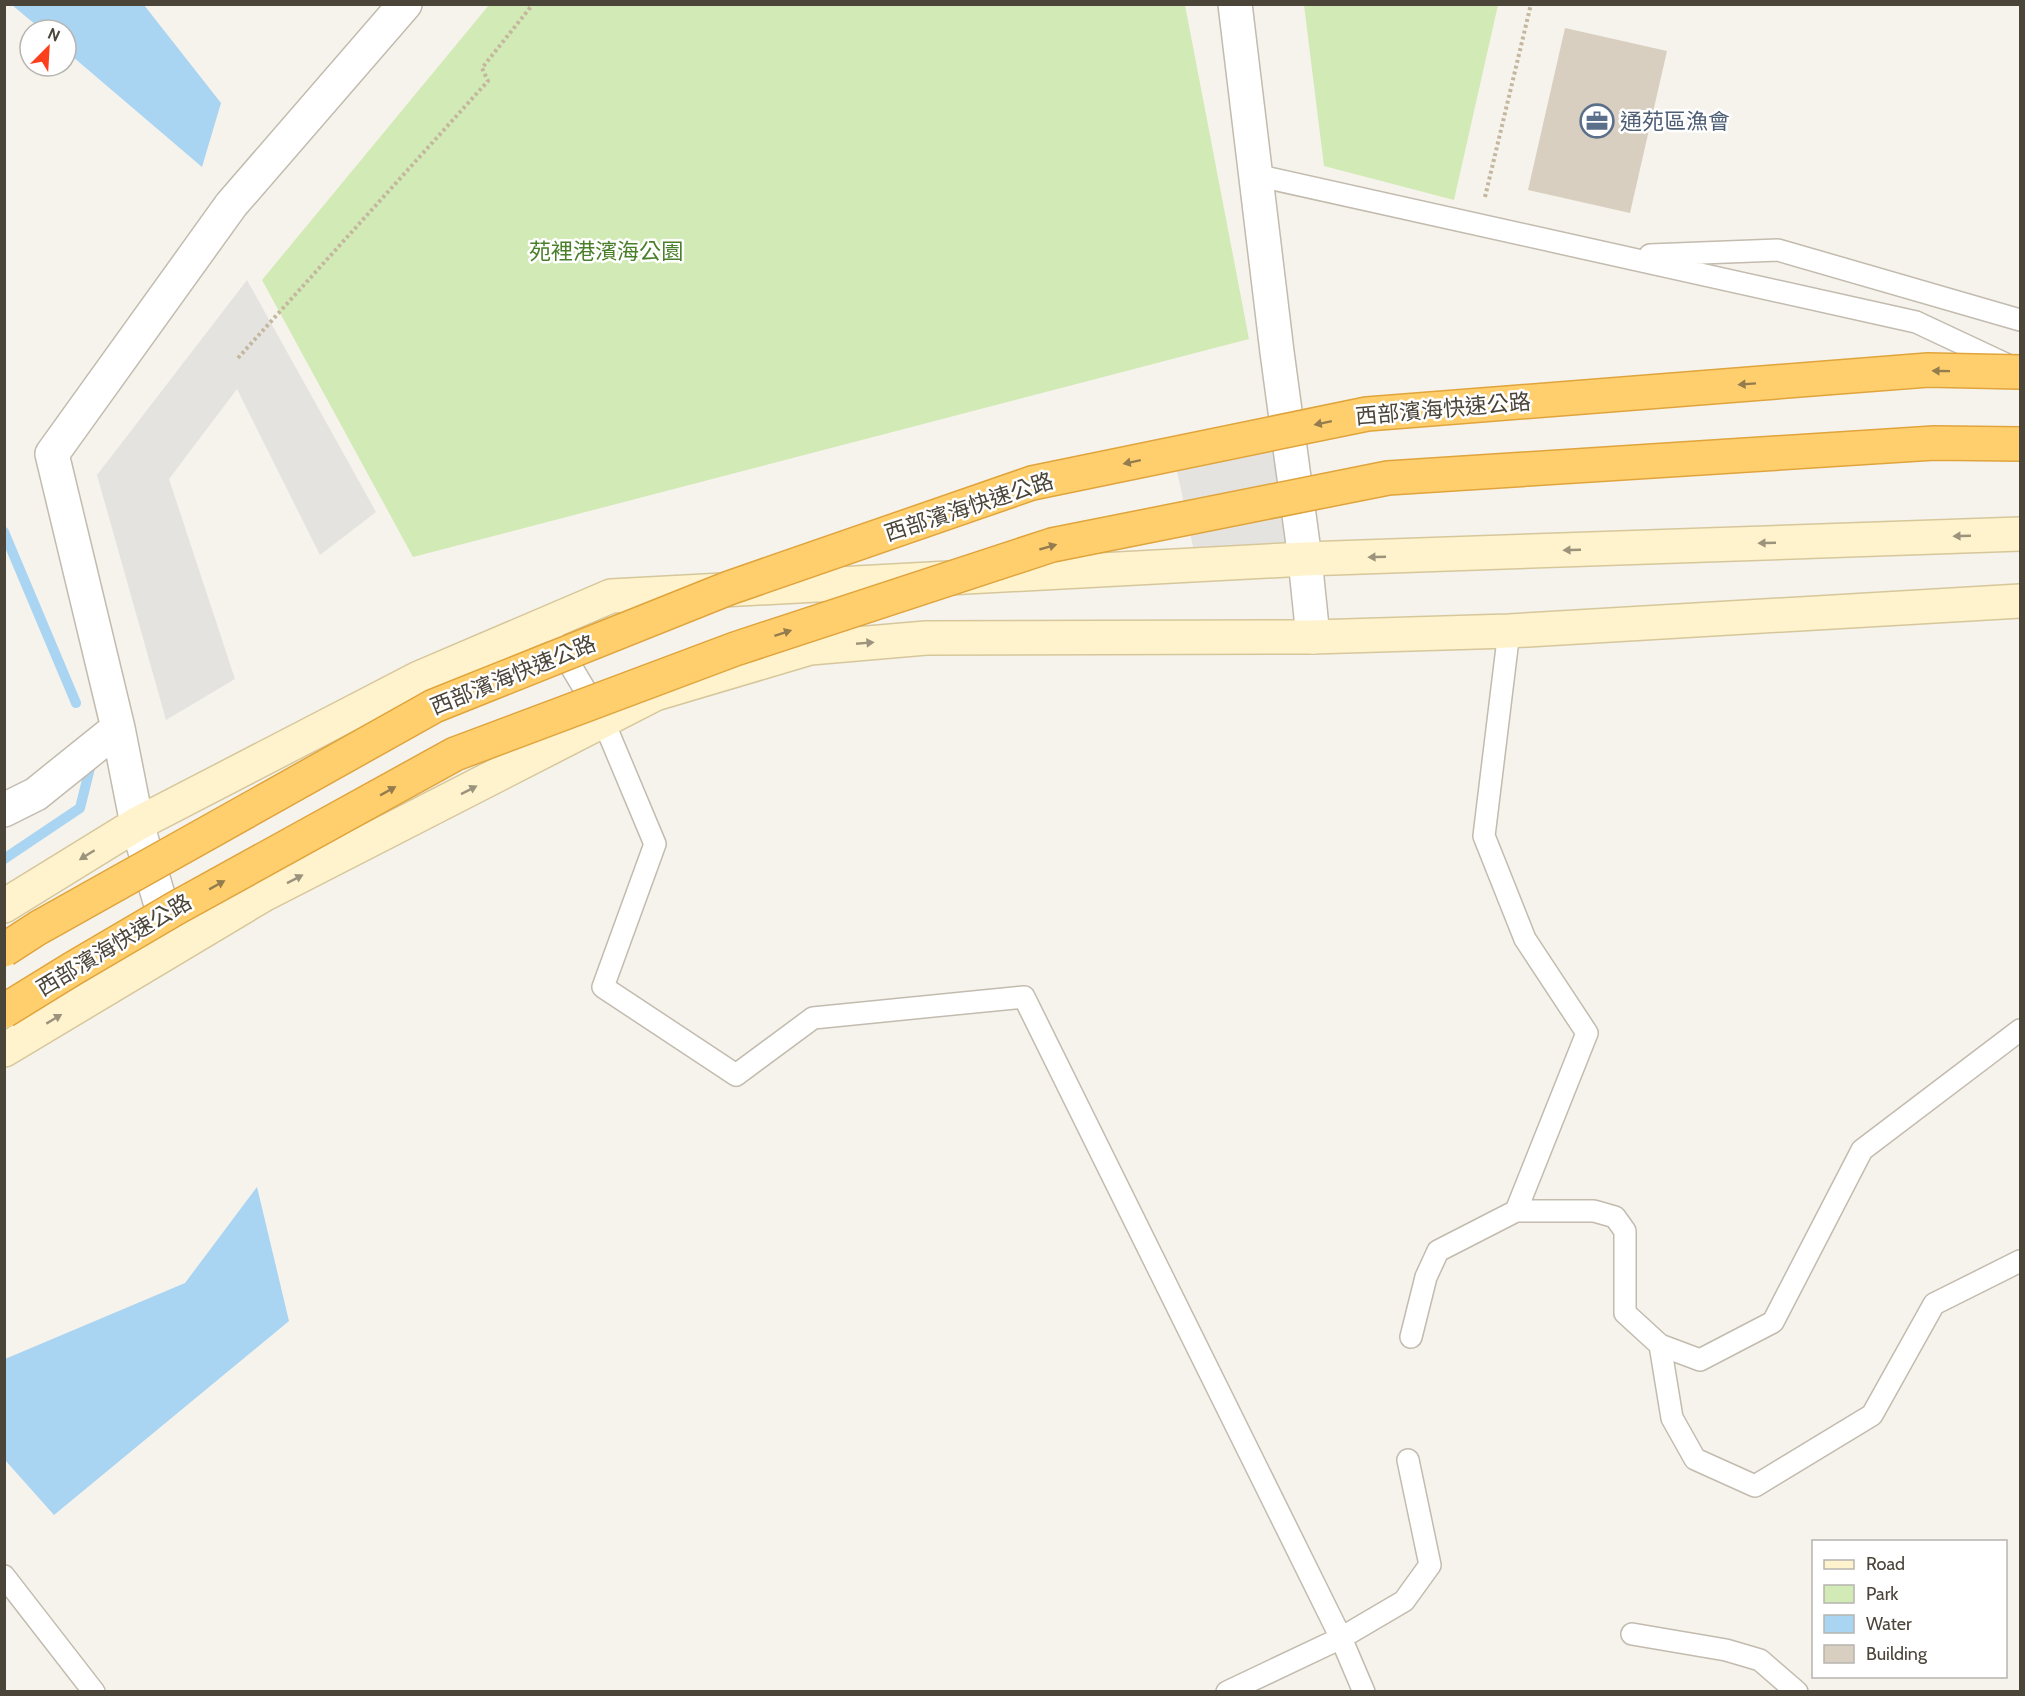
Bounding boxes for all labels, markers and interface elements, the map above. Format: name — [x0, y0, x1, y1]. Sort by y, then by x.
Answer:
north arrow — [18, 18, 78, 78]
text: N — [45, 24, 63, 46]
office icon: 通苑區漁會 — [1579, 103, 1615, 139]
place label: 通苑區漁會 — [1620, 108, 1730, 135]
park label: 苑裡港濱海公園 — [529, 238, 683, 265]
one-way arrow — [1932, 366, 1951, 375]
one-way arrow — [1737, 380, 1756, 389]
street label: 西部濱海快速公路 — [1354, 388, 1532, 430]
one-way arrow — [1313, 419, 1332, 428]
one-way arrow — [1122, 458, 1141, 468]
street label: 西部濱海快速公路 — [881, 467, 1057, 547]
one-way arrow — [1953, 532, 1972, 541]
one-way arrow — [1758, 538, 1777, 548]
one-way arrow — [1039, 542, 1057, 551]
one-way arrow — [1563, 545, 1582, 554]
one-way arrow — [1368, 552, 1387, 561]
one-way arrow — [774, 628, 792, 637]
street label: 西部濱海快速公路 — [426, 630, 600, 720]
one-way arrow — [855, 639, 874, 648]
one-way arrow — [460, 785, 477, 794]
one-way arrow — [380, 786, 397, 796]
one-way arrow — [79, 849, 95, 860]
one-way arrow — [286, 874, 304, 884]
one-way arrow — [209, 880, 226, 890]
street label: 西部濱海快速公路 — [32, 888, 196, 1002]
one-way arrow — [46, 1014, 62, 1025]
legend — [1812, 1540, 2007, 1678]
text: Road — [1866, 1553, 1905, 1575]
text: Park — [1866, 1583, 1899, 1605]
text: Water — [1866, 1613, 1912, 1635]
text: Building — [1866, 1643, 1928, 1665]

